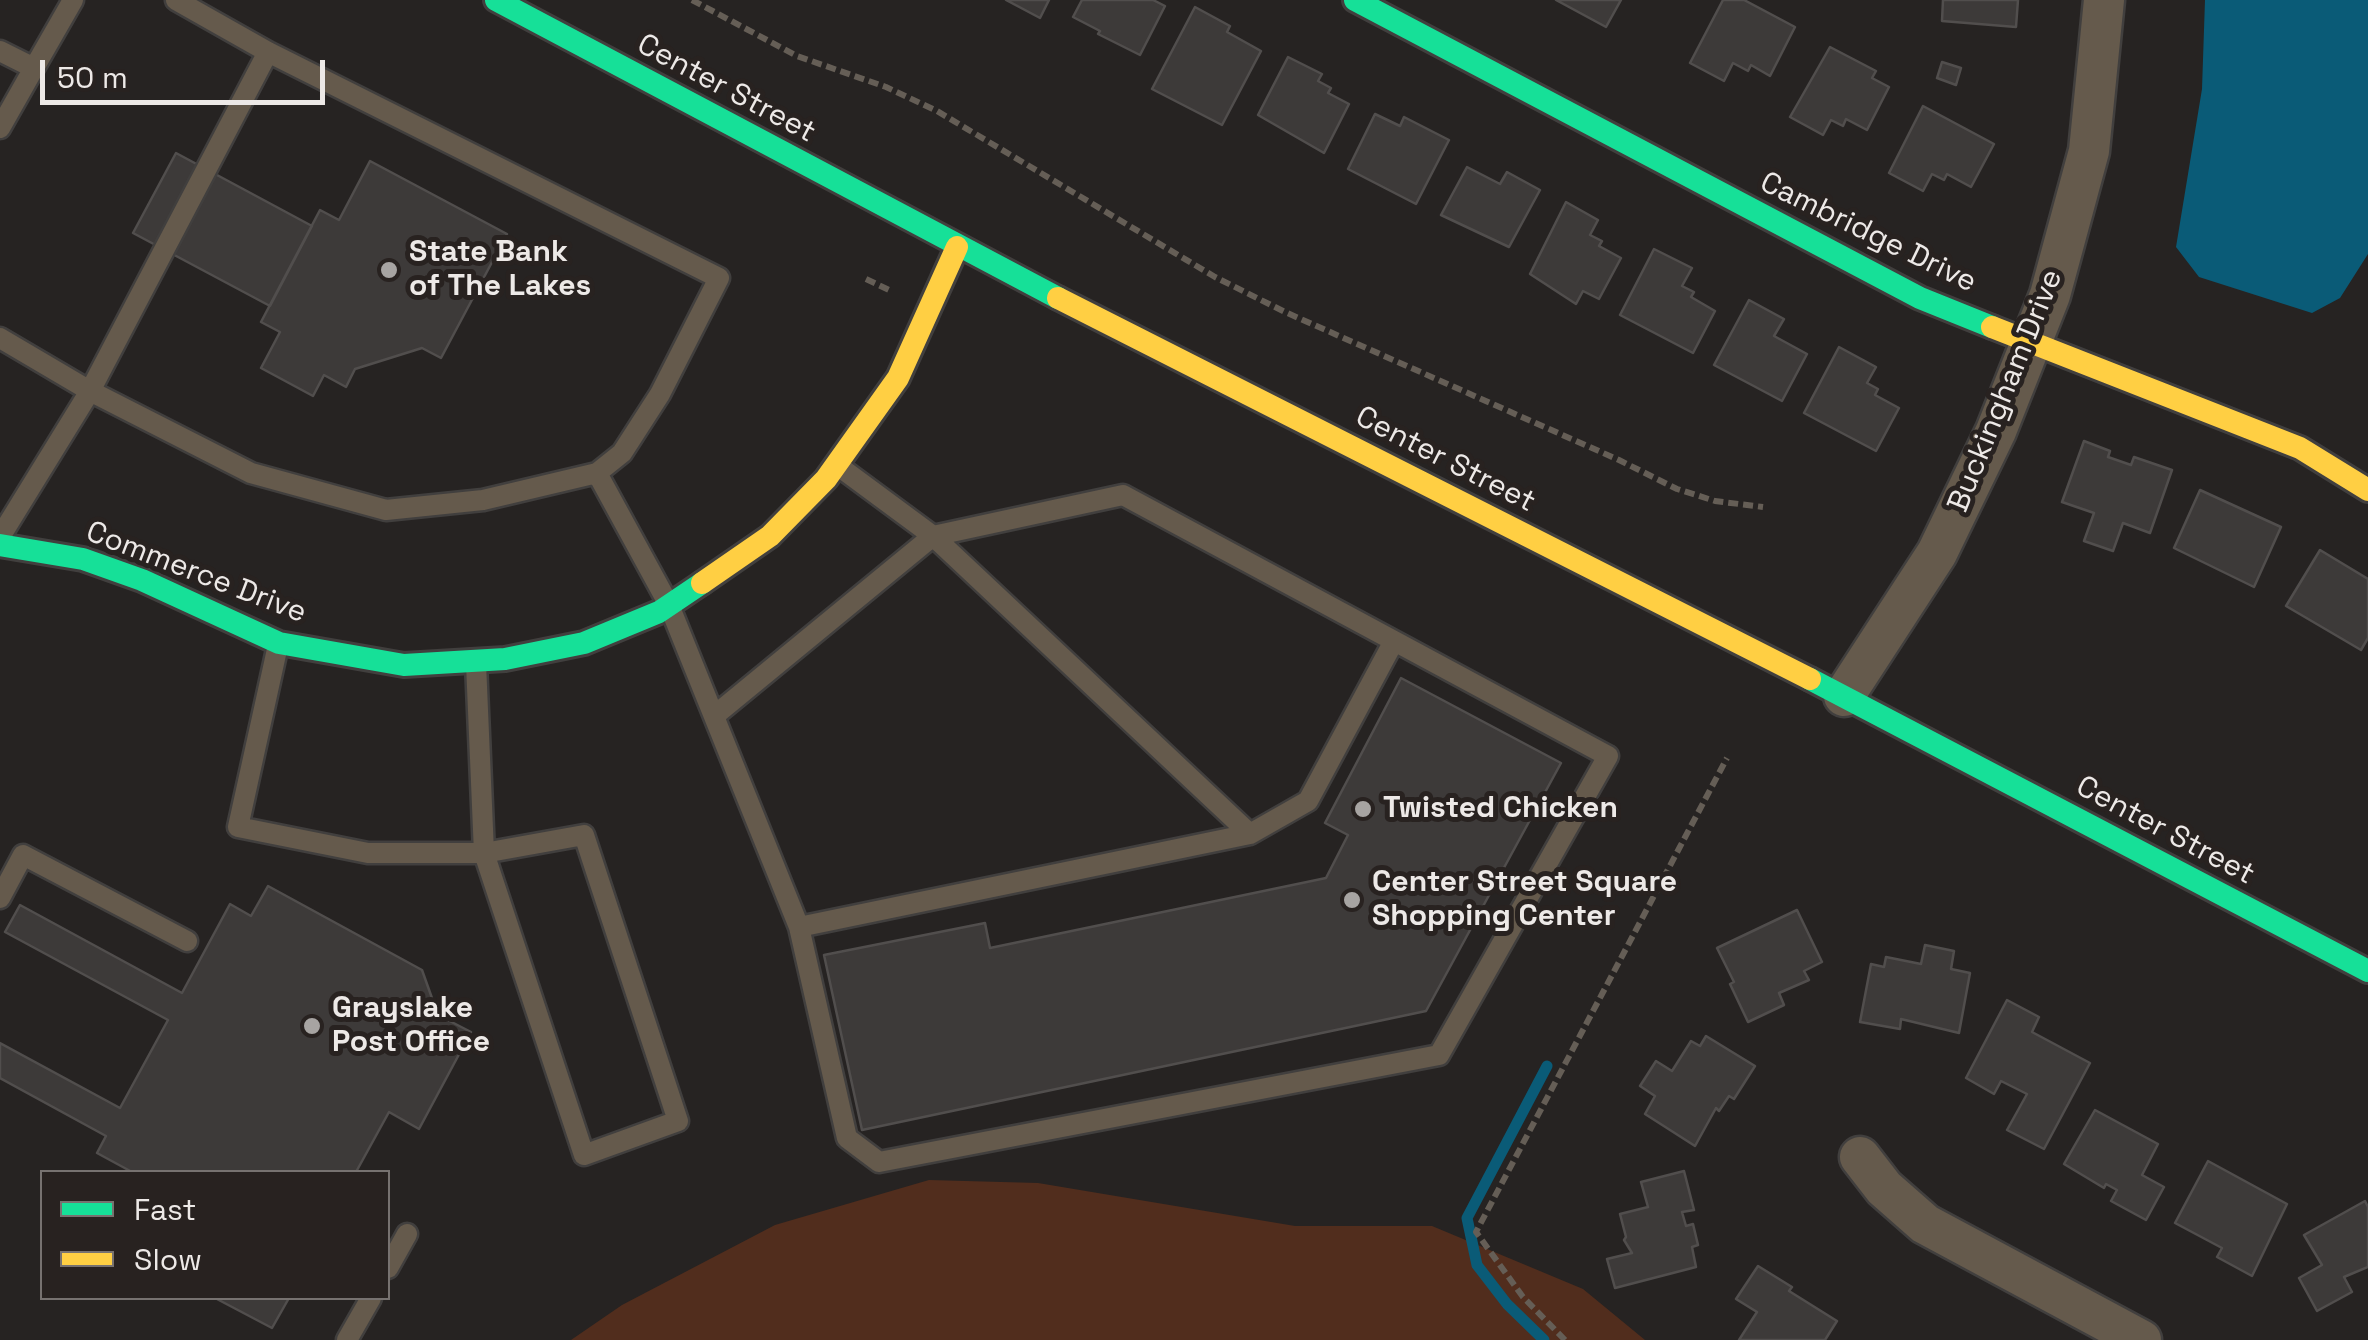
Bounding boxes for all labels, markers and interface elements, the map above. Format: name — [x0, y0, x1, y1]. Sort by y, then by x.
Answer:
street label: Center Street — [631, 27, 821, 151]
scale bar — [45, 40, 330, 102]
text: 50 m — [57, 58, 128, 97]
street label: Cambridge Drive — [1754, 165, 1982, 301]
place label: State Bank of The Lakes — [409, 235, 591, 306]
marker: State Bank of The Lakes — [378, 259, 400, 281]
street label: Buckingham Drive — [1941, 265, 2071, 517]
street label: Center Street — [1349, 399, 1541, 521]
street label: Commerce Drive — [81, 514, 311, 632]
street label: Center Street — [2070, 769, 2260, 893]
place label: Twisted Chicken — [1383, 791, 1618, 827]
marker: Twisted Chicken — [1352, 798, 1374, 820]
place label: Center Street Square Shopping Center — [1372, 865, 1677, 936]
marker: Center Street Square Shopping Center — [1341, 889, 1363, 911]
place label: Grayslake Post Office — [332, 991, 490, 1062]
marker: Grayslake Post Office — [301, 1015, 323, 1037]
legend — [40, 1170, 390, 1300]
text: Fast — [134, 1190, 196, 1229]
text: Slow — [134, 1240, 202, 1279]

